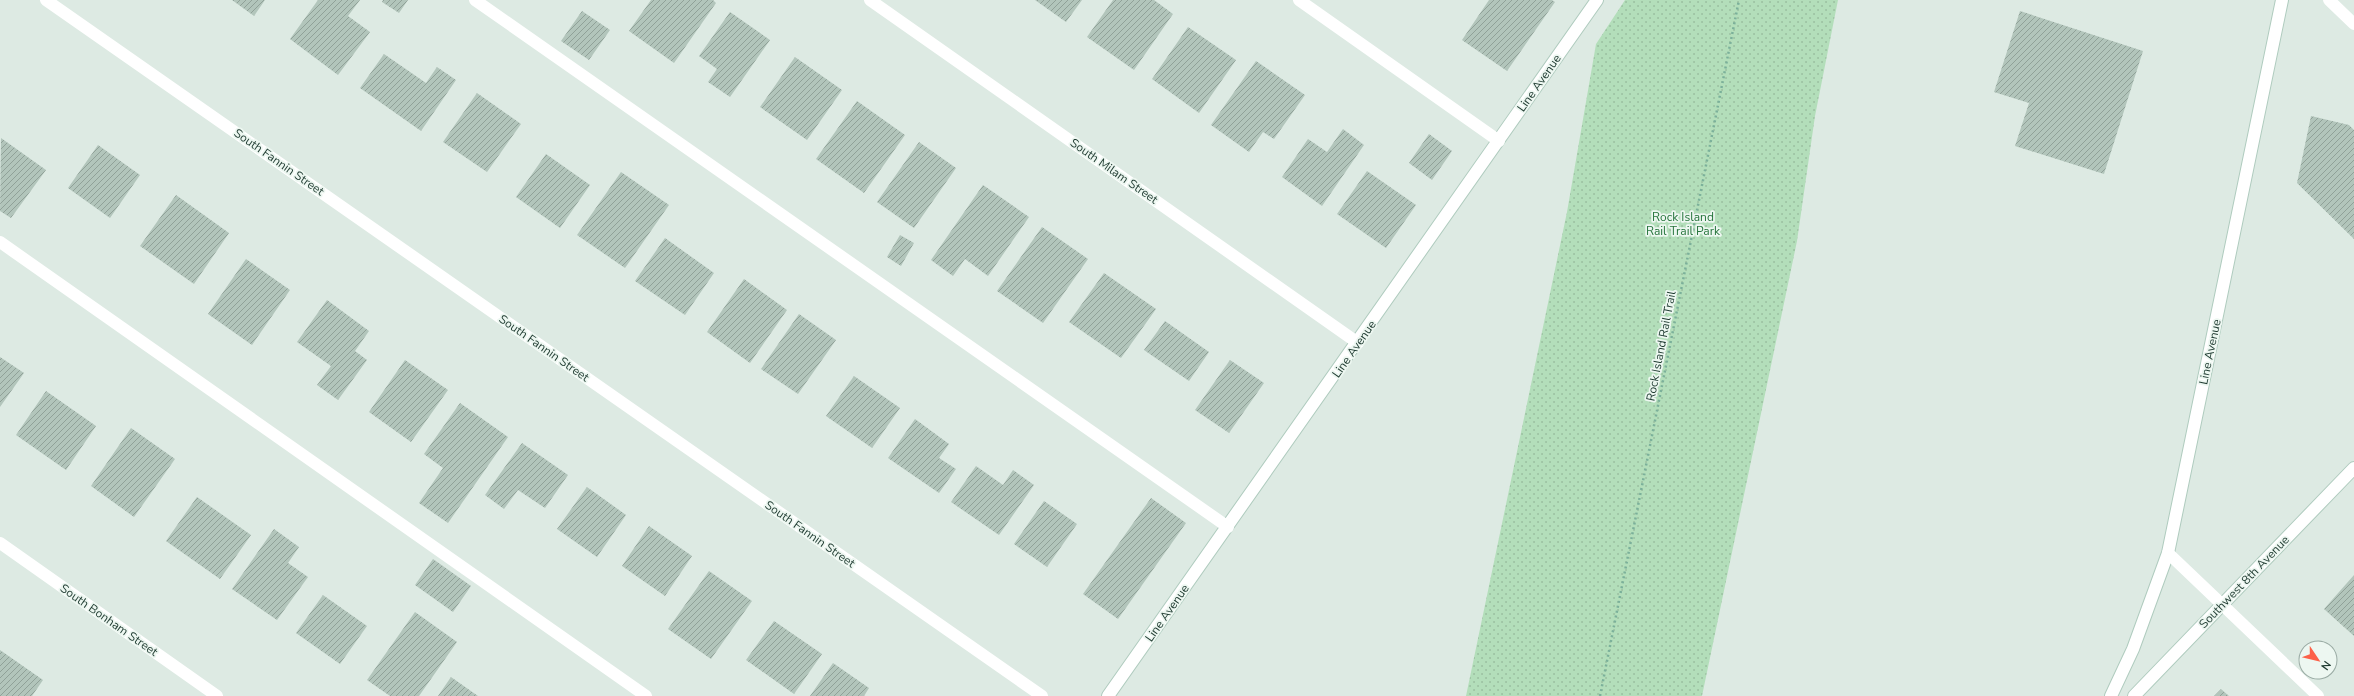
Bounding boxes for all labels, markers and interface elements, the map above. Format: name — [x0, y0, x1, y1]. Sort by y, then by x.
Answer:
street label: Line Avenue — [1513, 51, 1565, 115]
street label: South Fannin Street — [231, 125, 328, 200]
street label: South Milam Street — [1067, 135, 1162, 208]
park label: Rock Island Rail Trail Park — [1646, 209, 1721, 239]
street label: Rock Island Rail Trail — [1642, 289, 1680, 402]
street label: South Fannin Street — [496, 311, 593, 386]
street label: Line Avenue — [1328, 317, 1380, 381]
street label: Line Avenue — [2195, 318, 2225, 386]
street label: South Fannin Street — [762, 497, 859, 572]
street label: Southwest 8th Avenue — [2195, 532, 2293, 632]
street label: South Bonham Street — [57, 580, 162, 660]
street label: Line Avenue — [1141, 581, 1193, 645]
north arrow — [2298, 640, 2338, 680]
text: N — [2317, 658, 2334, 673]

